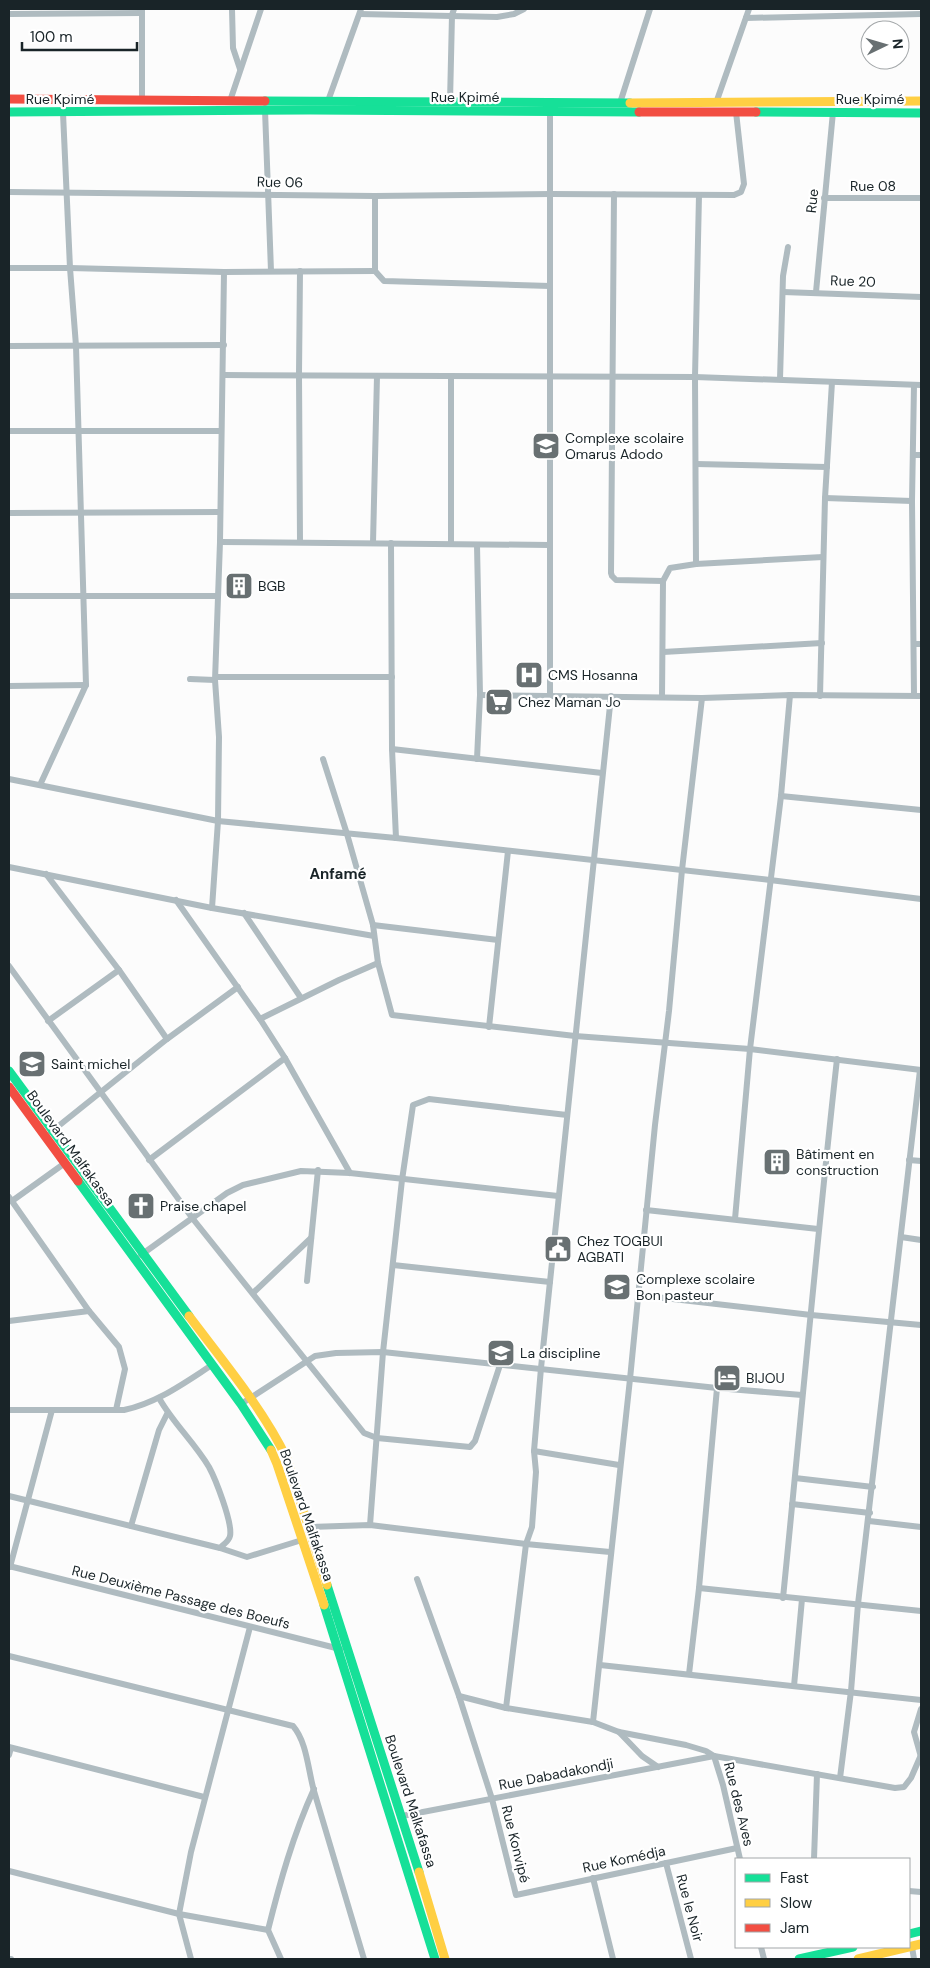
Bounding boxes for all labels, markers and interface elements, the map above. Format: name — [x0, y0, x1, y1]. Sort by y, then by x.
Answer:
scale bar — [22, 20, 138, 52]
north arrow — [860, 20, 910, 70]
text: 100 m — [30, 27, 73, 47]
text: N — [889, 38, 907, 50]
street label: Rue Kpimé — [431, 88, 499, 106]
street label: Rue Kpimé — [26, 90, 94, 108]
street label: Rue Kpimé — [836, 90, 904, 108]
street label: Rue 06 — [257, 173, 303, 191]
street label: Rue 08 — [850, 177, 896, 195]
street label: Rue — [802, 188, 822, 214]
street label: Rue 20 — [830, 271, 876, 291]
place label: Complexe scolaire Omarus Adodo — [565, 429, 684, 463]
school or university icon: Complexe scolaire Omarus Adodo — [531, 431, 561, 461]
building icon: BGB — [224, 571, 254, 601]
place label: BGB — [258, 577, 286, 595]
hospital icon: CMS Hosanna — [514, 660, 544, 690]
place label: CMS Hosanna — [548, 666, 638, 684]
supermarket icon: Chez Maman Jo — [484, 687, 514, 717]
place label: Chez Maman Jo — [518, 693, 621, 711]
district label: Anfamé — [309, 864, 367, 884]
school or university icon: Saint michel — [17, 1049, 47, 1079]
place label: Saint michel — [51, 1055, 130, 1073]
street label: Boulevard Malfakassa — [23, 1087, 119, 1209]
place label: Bâtiment en construction — [796, 1145, 879, 1179]
building icon: Bâtiment en construction — [762, 1147, 792, 1177]
church icon: Praise chapel — [126, 1191, 156, 1221]
place label: Praise chapel — [160, 1197, 247, 1215]
place label: Chez TOGBUI AGBATI — [577, 1232, 663, 1266]
public building icon: Chez TOGBUI AGBATI — [543, 1234, 573, 1264]
place label: Complexe scolaire Bon pasteur — [636, 1270, 755, 1304]
school or university icon: Complexe scolaire Bon pasteur — [602, 1272, 632, 1302]
school or university icon: La discipline — [486, 1338, 516, 1368]
place label: La discipline — [520, 1344, 601, 1362]
hotel icon: BIJOU — [712, 1363, 742, 1393]
place label: BIJOU — [746, 1369, 785, 1387]
street label: Boulevard Malfakassa — [276, 1447, 338, 1583]
street label: Rue Deuxième Passage des Boeufs — [70, 1561, 292, 1633]
street label: Boulevard Malkafassa — [381, 1732, 441, 1870]
street label: Rue Dabadakondji — [497, 1754, 615, 1794]
street label: Rue des Aves — [720, 1760, 758, 1848]
street label: Rue Konvipé — [498, 1803, 534, 1885]
street label: Rue Komédja — [581, 1841, 667, 1877]
legend — [735, 1858, 910, 1948]
text: Fast — [780, 1868, 809, 1888]
street label: Rue le Noir — [672, 1872, 708, 1944]
text: Slow — [780, 1893, 813, 1913]
text: Jam — [780, 1918, 809, 1938]

